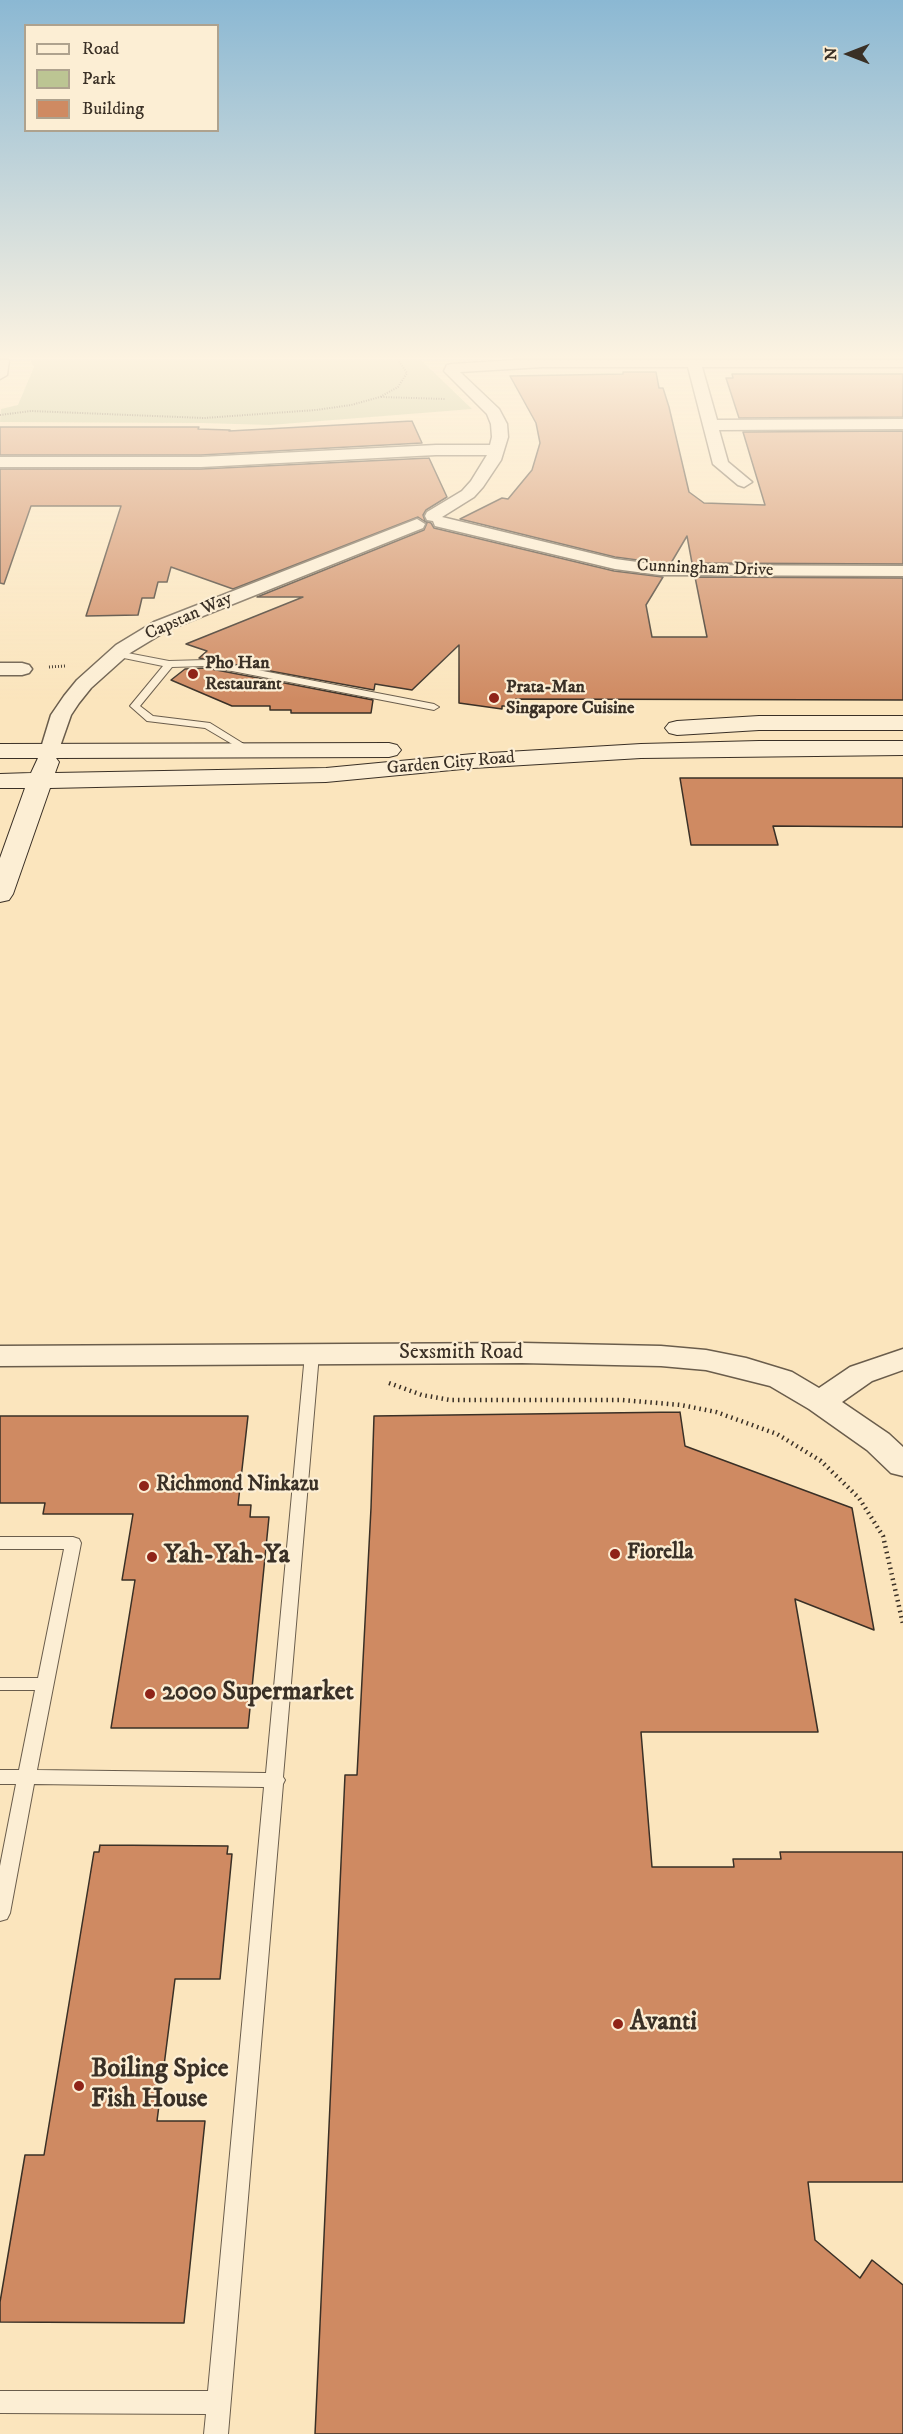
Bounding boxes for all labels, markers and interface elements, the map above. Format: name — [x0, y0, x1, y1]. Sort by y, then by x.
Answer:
legend — [24, 24, 219, 132]
north arrow — [819, 24, 879, 84]
text: Road — [82, 38, 119, 60]
text: N — [821, 47, 841, 61]
text: Park — [82, 68, 116, 90]
text: Building — [82, 98, 144, 120]
street label: Cunningham Drive — [636, 556, 774, 582]
street label: Capstan Way — [142, 588, 236, 646]
place label: Pho Han Restaurant — [205, 653, 282, 696]
marker: Pho Han Restaurant — [186, 667, 200, 681]
place label: Prata-Man Singapore Cuisine — [506, 677, 634, 720]
marker: Prata-Man Singapore Cuisine — [487, 691, 501, 705]
street label: Garden City Road — [386, 748, 516, 780]
street label: Sexsmith Road — [399, 1341, 523, 1367]
place label: Richmond Ninkazu — [156, 1473, 319, 1499]
marker: Richmond Ninkazu — [137, 1479, 151, 1493]
place label: Yah-Yah-Ya — [164, 1541, 290, 1573]
place label: Fiorella — [627, 1541, 693, 1567]
marker: Fiorella — [608, 1547, 622, 1561]
marker: Yah-Yah-Ya — [145, 1550, 159, 1564]
place label: 2000 Supermarket — [162, 1678, 354, 1710]
marker: 2000 Supermarket — [143, 1687, 157, 1701]
place label: Avanti — [630, 2008, 697, 2040]
marker: Avanti — [611, 2017, 625, 2031]
place label: Boiling Spice Fish House — [91, 2055, 228, 2116]
marker: Boiling Spice Fish House — [72, 2079, 86, 2093]

